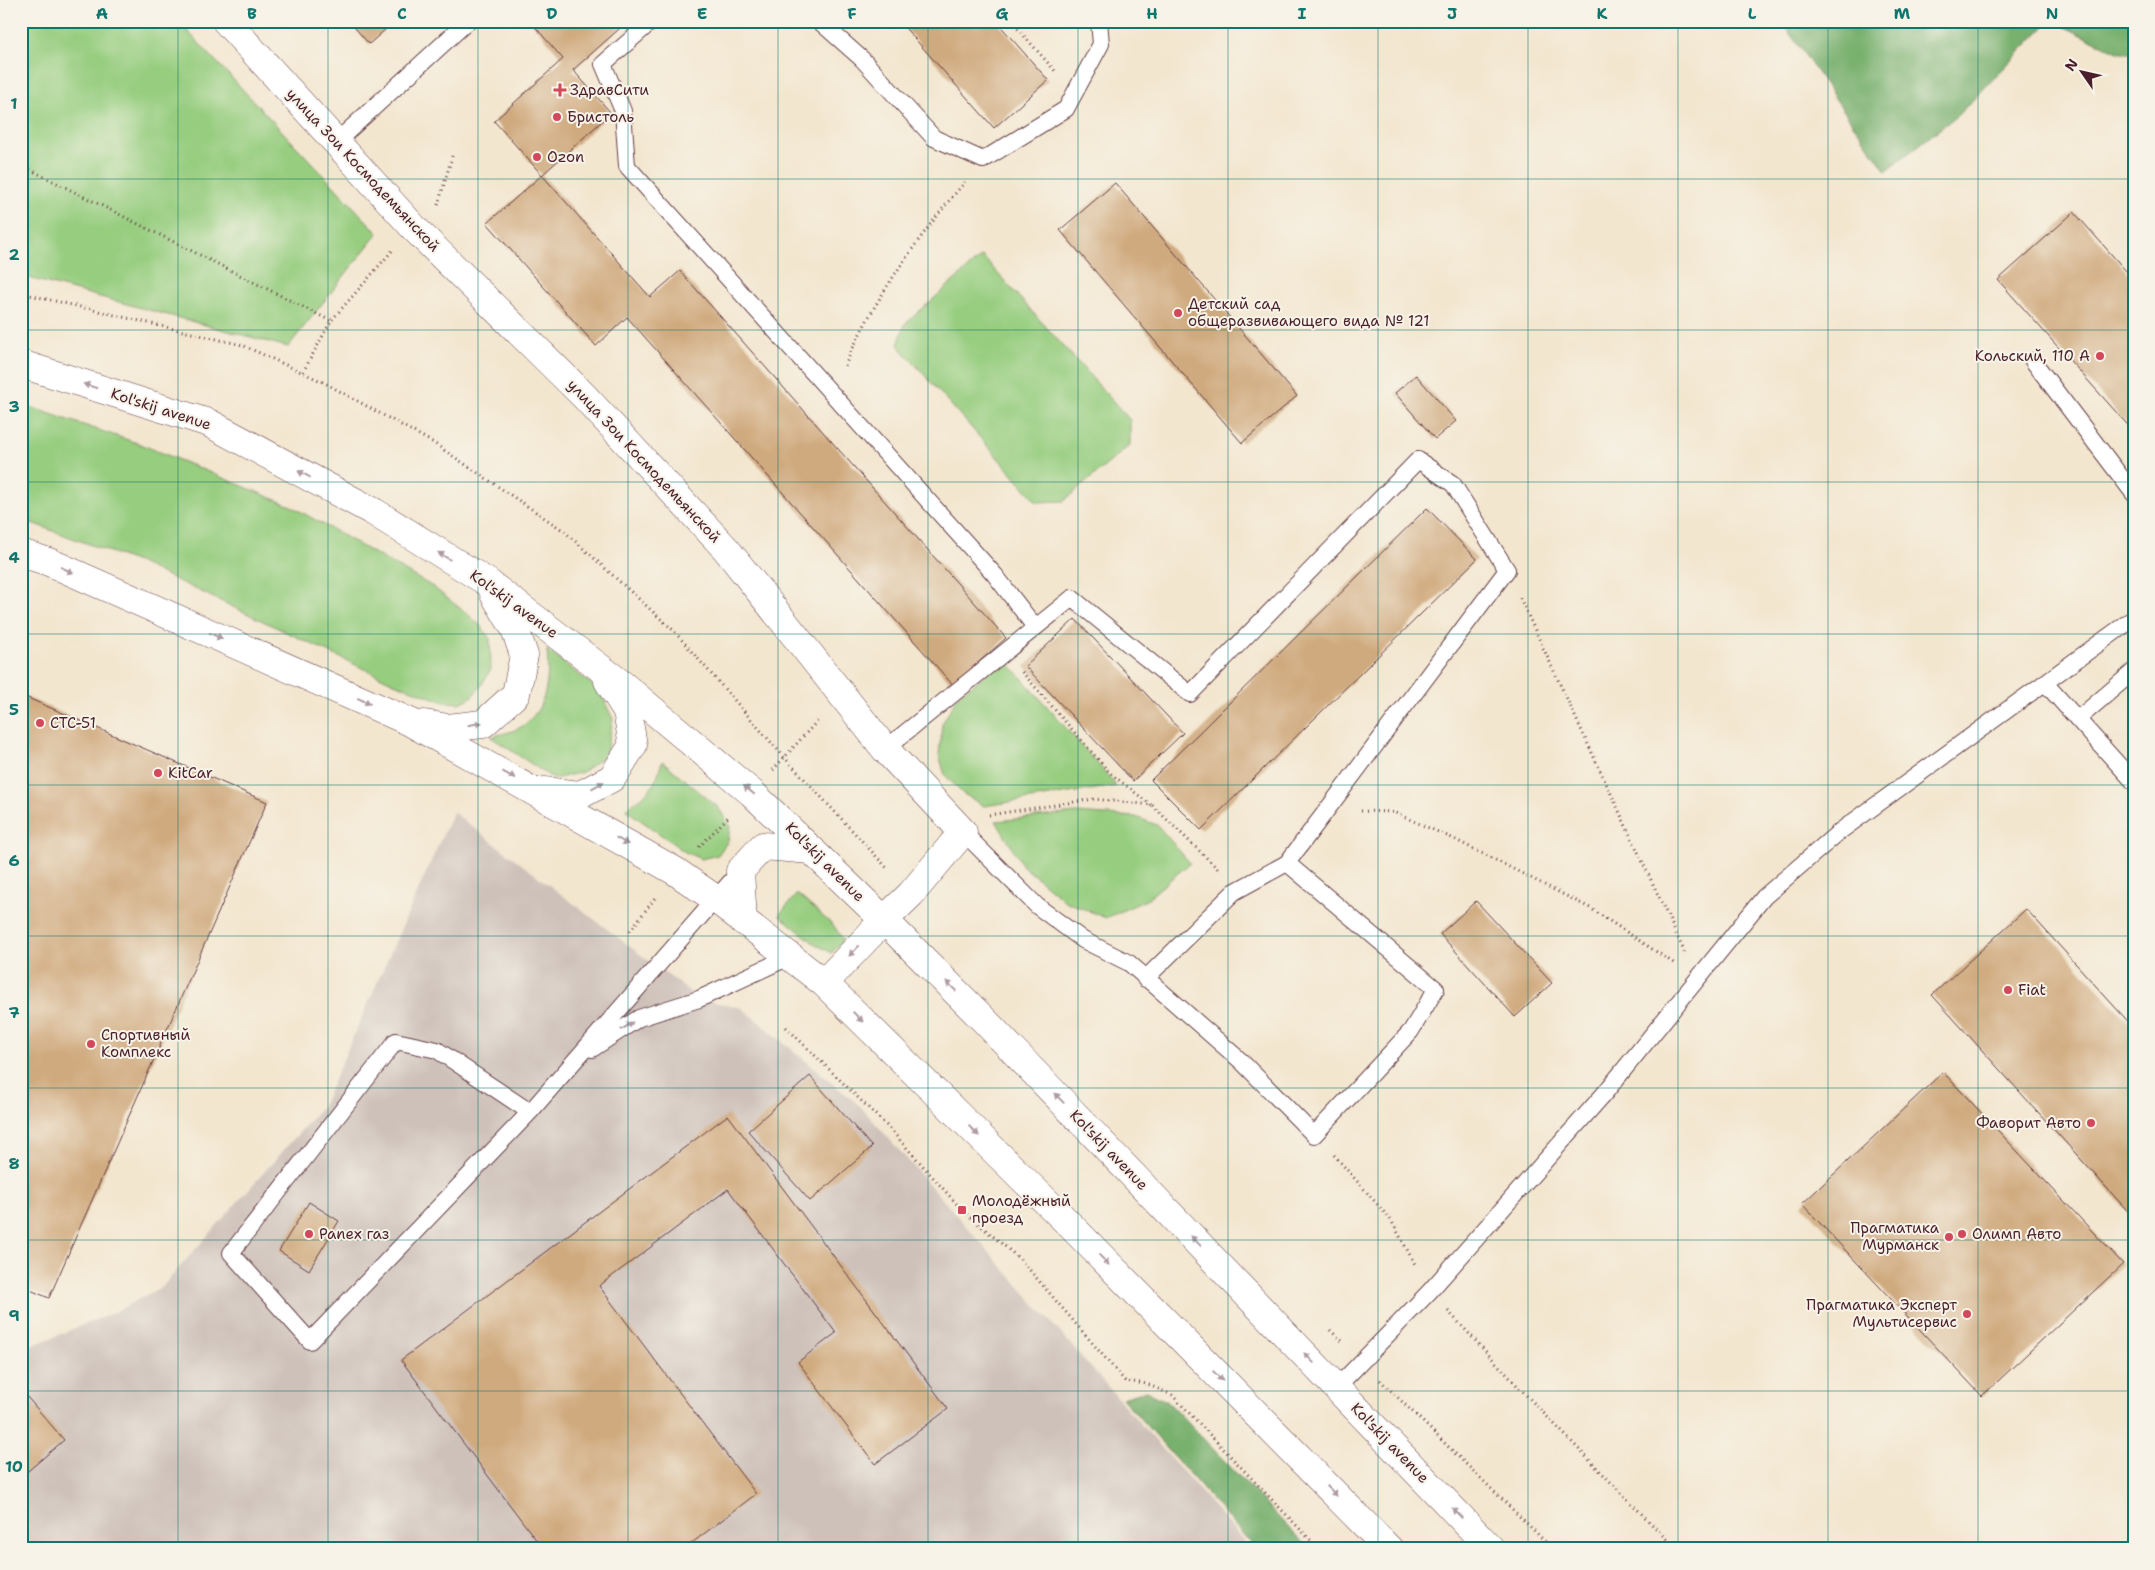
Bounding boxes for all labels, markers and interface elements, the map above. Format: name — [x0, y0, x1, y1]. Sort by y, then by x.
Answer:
text: A — [96, 3, 108, 24]
text: B — [247, 3, 257, 24]
text: C — [397, 3, 407, 24]
text: D — [546, 3, 558, 24]
text: E — [697, 3, 707, 24]
text: F — [847, 3, 857, 24]
text: G — [996, 3, 1009, 24]
text: H — [1146, 3, 1158, 24]
text: I — [1298, 3, 1307, 24]
text: J — [1447, 3, 1457, 24]
text: K — [1597, 3, 1608, 24]
text: L — [1748, 3, 1757, 24]
text: M — [1894, 3, 1911, 24]
text: N — [2046, 3, 2058, 24]
north arrow — [2058, 48, 2108, 98]
text: N — [2061, 55, 2082, 74]
place label: ЗдравСити — [570, 80, 649, 100]
street label: улица Зои Космодемьянской — [282, 84, 444, 256]
marker: ЗдравСити — [554, 84, 566, 96]
text: 1 — [10, 93, 18, 114]
place label: Бристоль — [567, 107, 634, 127]
marker: Бристоль — [551, 111, 563, 123]
place label: Ozon — [547, 147, 584, 167]
marker: Ozon — [531, 151, 543, 163]
text: 2 — [8, 244, 20, 265]
place label: Детский сад общеразвивающего вида № 121 — [1188, 294, 1429, 331]
marker: Детский сад общеразвивающего вида № 121 — [1172, 307, 1184, 319]
place label: Кольский, 110 А — [1975, 346, 2090, 366]
marker: Кольский, 110 А — [2094, 350, 2106, 362]
street label: улица Зои Космодемьянской — [563, 375, 725, 547]
one-way arrow — [82, 381, 97, 389]
street label: Kol'skij avenue — [108, 383, 214, 435]
text: 3 — [8, 396, 20, 417]
one-way arrow — [296, 470, 311, 478]
text: 4 — [8, 547, 20, 568]
one-way arrow — [438, 551, 451, 560]
street label: Kol'skij avenue — [466, 565, 562, 643]
one-way arrow — [60, 566, 74, 574]
one-way arrow — [209, 632, 223, 640]
one-way arrow — [357, 698, 371, 706]
text: 5 — [9, 699, 19, 720]
place label: СТС-51 — [50, 713, 96, 733]
marker: СТС-51 — [34, 717, 46, 729]
one-way arrow — [468, 720, 484, 728]
place label: KitCar — [168, 763, 213, 783]
marker: KitCar — [152, 767, 164, 779]
one-way arrow — [502, 771, 515, 780]
one-way arrow — [591, 781, 605, 789]
one-way arrow — [743, 785, 756, 796]
street label: Kol'skij avenue — [781, 818, 869, 906]
one-way arrow — [616, 836, 629, 845]
text: 6 — [8, 850, 20, 871]
one-way arrow — [848, 945, 860, 957]
place label: Fiat — [2018, 980, 2046, 1000]
one-way arrow — [945, 981, 957, 993]
marker: Fiat — [2002, 984, 2014, 996]
text: 7 — [8, 1002, 20, 1023]
one-way arrow — [852, 1011, 864, 1023]
one-way arrow — [620, 1021, 634, 1031]
place label: Спортивный Комплекс — [101, 1025, 190, 1062]
marker: Спортивный Комплекс — [85, 1038, 97, 1050]
one-way arrow — [1054, 1093, 1066, 1105]
street label: Kol'skij avenue — [1065, 1105, 1153, 1195]
place label: Фаворит Авто — [1976, 1113, 2081, 1133]
marker: Фаворит Авто — [2085, 1117, 2097, 1129]
one-way arrow — [967, 1125, 979, 1137]
text: 8 — [8, 1153, 20, 1174]
place label: Молодёжный проезд — [972, 1191, 1071, 1228]
marker: Молодёжный проезд — [956, 1204, 968, 1216]
place label: Прагматика Мурманск — [1850, 1218, 1940, 1255]
place label: Panex газ — [319, 1224, 389, 1244]
place label: Олимп Авто — [1972, 1224, 2061, 1244]
marker: Panex газ — [303, 1228, 315, 1240]
marker: Олимп Авто — [1956, 1228, 1968, 1240]
marker: Прагматика Мурманск — [1943, 1231, 1955, 1243]
one-way arrow — [1190, 1235, 1202, 1247]
one-way arrow — [1098, 1254, 1110, 1266]
place label: Прагматика Эксперт Мультисервис — [1806, 1295, 1957, 1332]
text: 9 — [8, 1305, 20, 1326]
marker: Прагматика Эксперт Мультисервис — [1961, 1308, 1973, 1320]
one-way arrow — [1303, 1352, 1315, 1364]
one-way arrow — [1212, 1370, 1224, 1382]
street label: Kol'skij avenue — [1346, 1398, 1434, 1488]
text: 10 — [5, 1456, 23, 1477]
one-way arrow — [1326, 1485, 1338, 1497]
one-way arrow — [1451, 1508, 1463, 1520]

